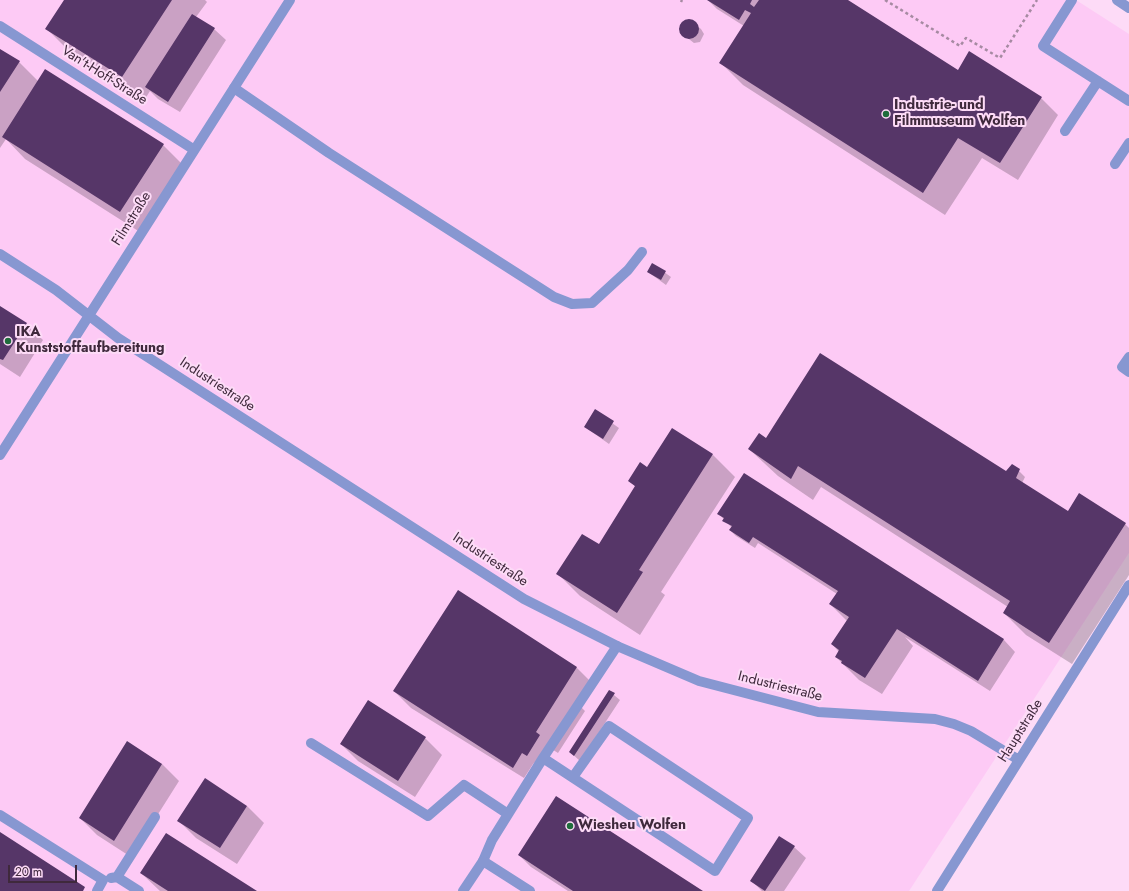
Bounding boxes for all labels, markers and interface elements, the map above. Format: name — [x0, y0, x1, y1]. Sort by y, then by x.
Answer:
street label: Van't-Hoff-Straße — [58, 43, 150, 109]
place label: Industrie- und Filmmuseum Wolfen — [894, 98, 1025, 130]
marker: Industrie- und Filmmuseum Wolfen — [881, 109, 891, 119]
street label: Filmstraße — [109, 189, 155, 249]
place label: IKA Kunststoffaufbereitung — [16, 325, 165, 358]
marker: IKA Kunststoffaufbereitung — [3, 336, 13, 346]
street label: Industriestraße — [176, 354, 258, 416]
street label: Industriestraße — [449, 529, 531, 591]
street label: Industriestraße — [736, 668, 824, 706]
street label: Hauptstraße — [995, 696, 1047, 766]
place label: Wiesheu Wolfen — [578, 818, 686, 834]
marker: Wiesheu Wolfen — [565, 821, 575, 831]
scale bar — [10, 857, 79, 883]
text: 20 m — [15, 863, 42, 881]

